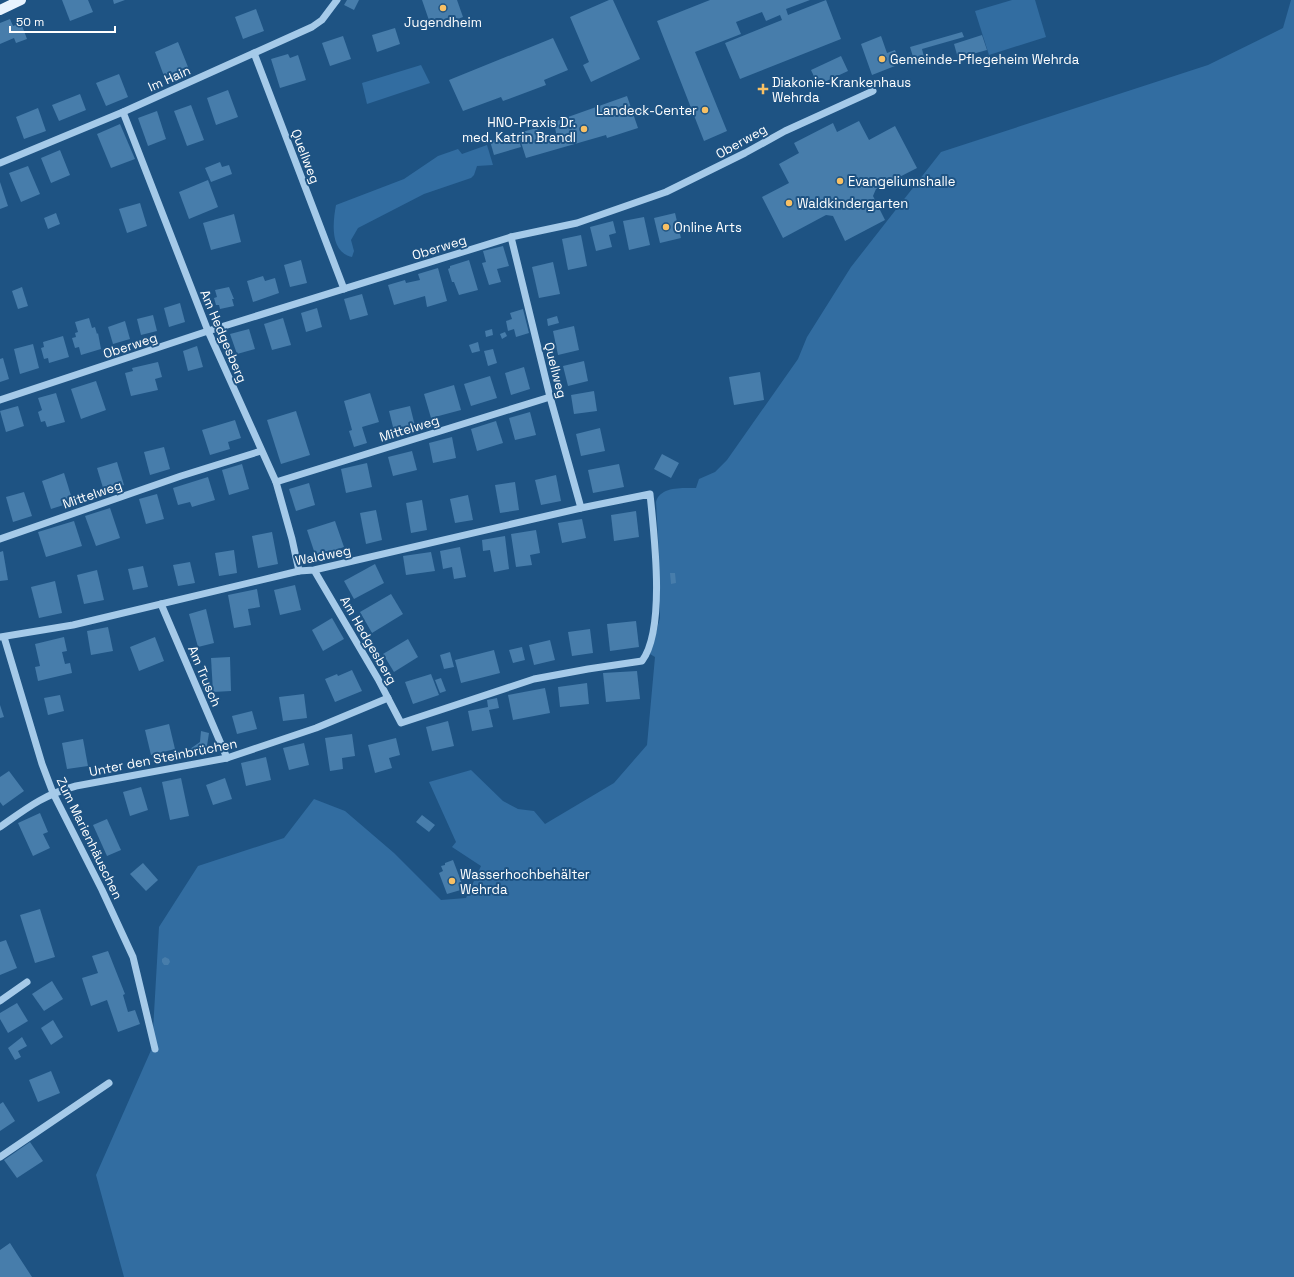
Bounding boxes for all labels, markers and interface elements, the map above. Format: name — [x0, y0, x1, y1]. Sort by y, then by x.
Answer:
marker: Jugendheim — [438, 3, 448, 13]
scale bar — [10, 8, 115, 34]
text: 50 m — [16, 14, 44, 30]
place label: Jugendheim — [404, 14, 482, 31]
place label: Gemeinde-Pflegeheim Wehrda — [890, 51, 1080, 68]
marker: Gemeinde-Pflegeheim Wehrda — [877, 54, 887, 64]
street label: Im Hain — [145, 62, 193, 95]
place label: Diakonie-Krankenhaus Wehrda — [772, 74, 911, 106]
marker: Diakonie-Krankenhaus Wehrda — [757, 83, 769, 95]
place label: Landeck-Center — [596, 102, 697, 119]
marker: Landeck-Center — [700, 105, 710, 115]
place label: HNO-Praxis Dr. med. Katrin Brandl — [462, 114, 576, 146]
street label: Oberweg — [713, 120, 770, 162]
marker: HNO-Praxis Dr. med. Katrin Brandl — [579, 124, 589, 134]
street label: Quellweg — [287, 127, 324, 186]
place label: Evangeliumshalle — [848, 173, 955, 190]
marker: Evangeliumshalle — [835, 176, 845, 186]
place label: Waldkindergarten — [797, 195, 908, 212]
marker: Waldkindergarten — [784, 198, 794, 208]
place label: Online Arts — [674, 219, 742, 236]
marker: Online Arts — [661, 222, 671, 232]
street label: Oberweg — [410, 231, 468, 264]
street label: Am Hedgesberg — [196, 287, 251, 385]
street label: Oberweg — [101, 329, 159, 362]
street label: Quellweg — [540, 340, 571, 400]
street label: Mittelweg — [377, 411, 441, 446]
street label: Mittelweg — [60, 476, 124, 513]
street label: Waldweg — [294, 542, 353, 569]
street label: Am Hedgesberg — [336, 593, 401, 687]
street label: Am Trusch — [184, 643, 225, 709]
street label: Unter den Steinbrüchen — [88, 735, 239, 780]
street label: Zum Marienhäuschen — [53, 774, 127, 902]
place label: Wasserhochbehälter Wehrda — [460, 866, 590, 898]
marker: Wasserhochbehälter Wehrda — [447, 876, 457, 886]

